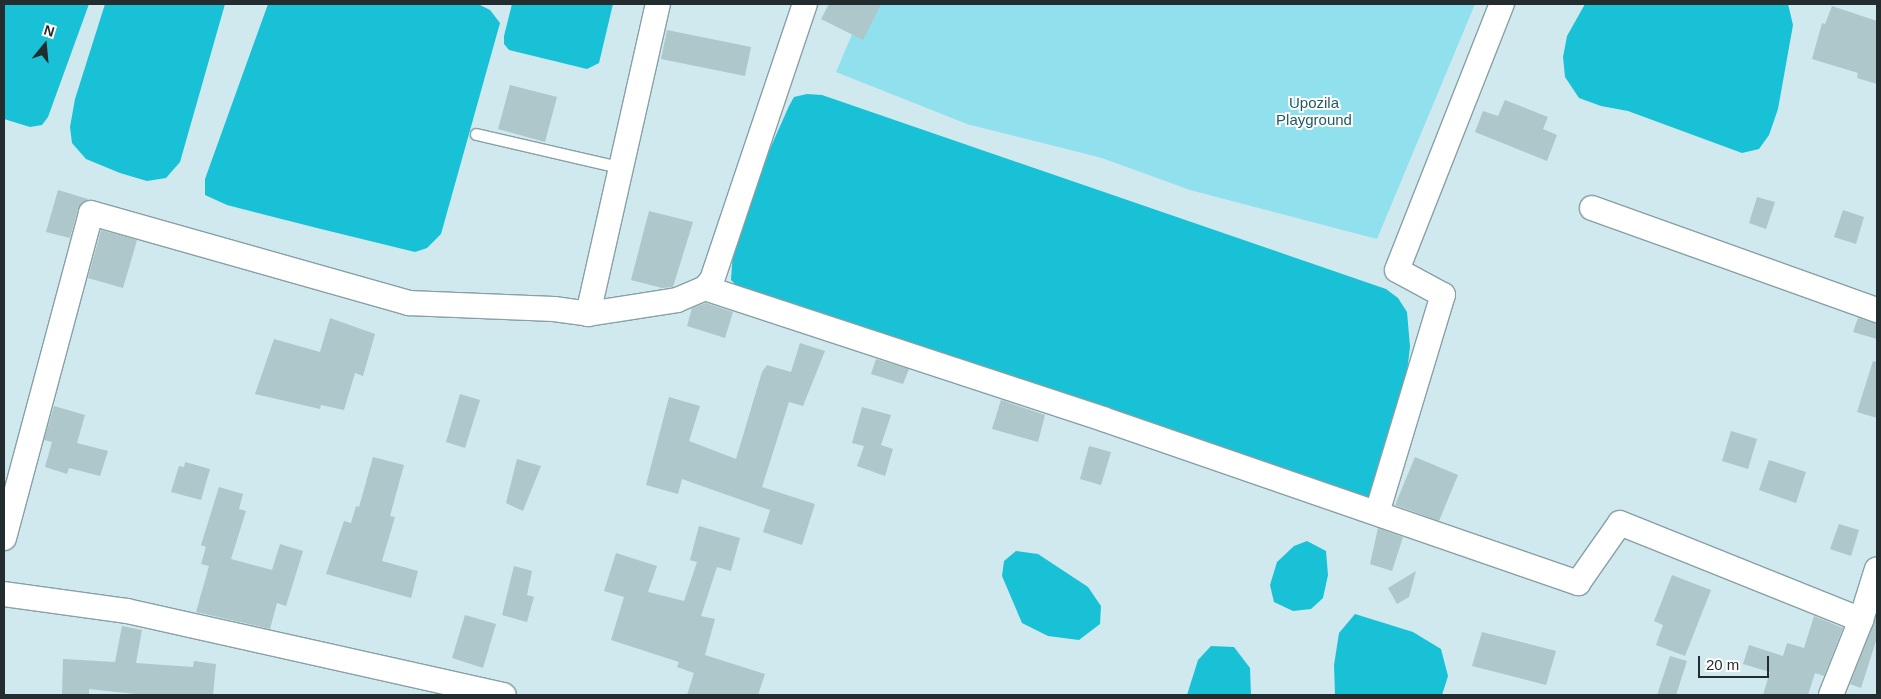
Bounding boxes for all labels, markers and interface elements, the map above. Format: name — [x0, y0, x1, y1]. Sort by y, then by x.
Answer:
north arrow — [20, 20, 70, 70]
text: N — [42, 22, 57, 40]
park label: Upozila Playground — [1276, 93, 1352, 128]
scale bar — [1701, 646, 1772, 678]
text: 20 m — [1706, 656, 1739, 673]

